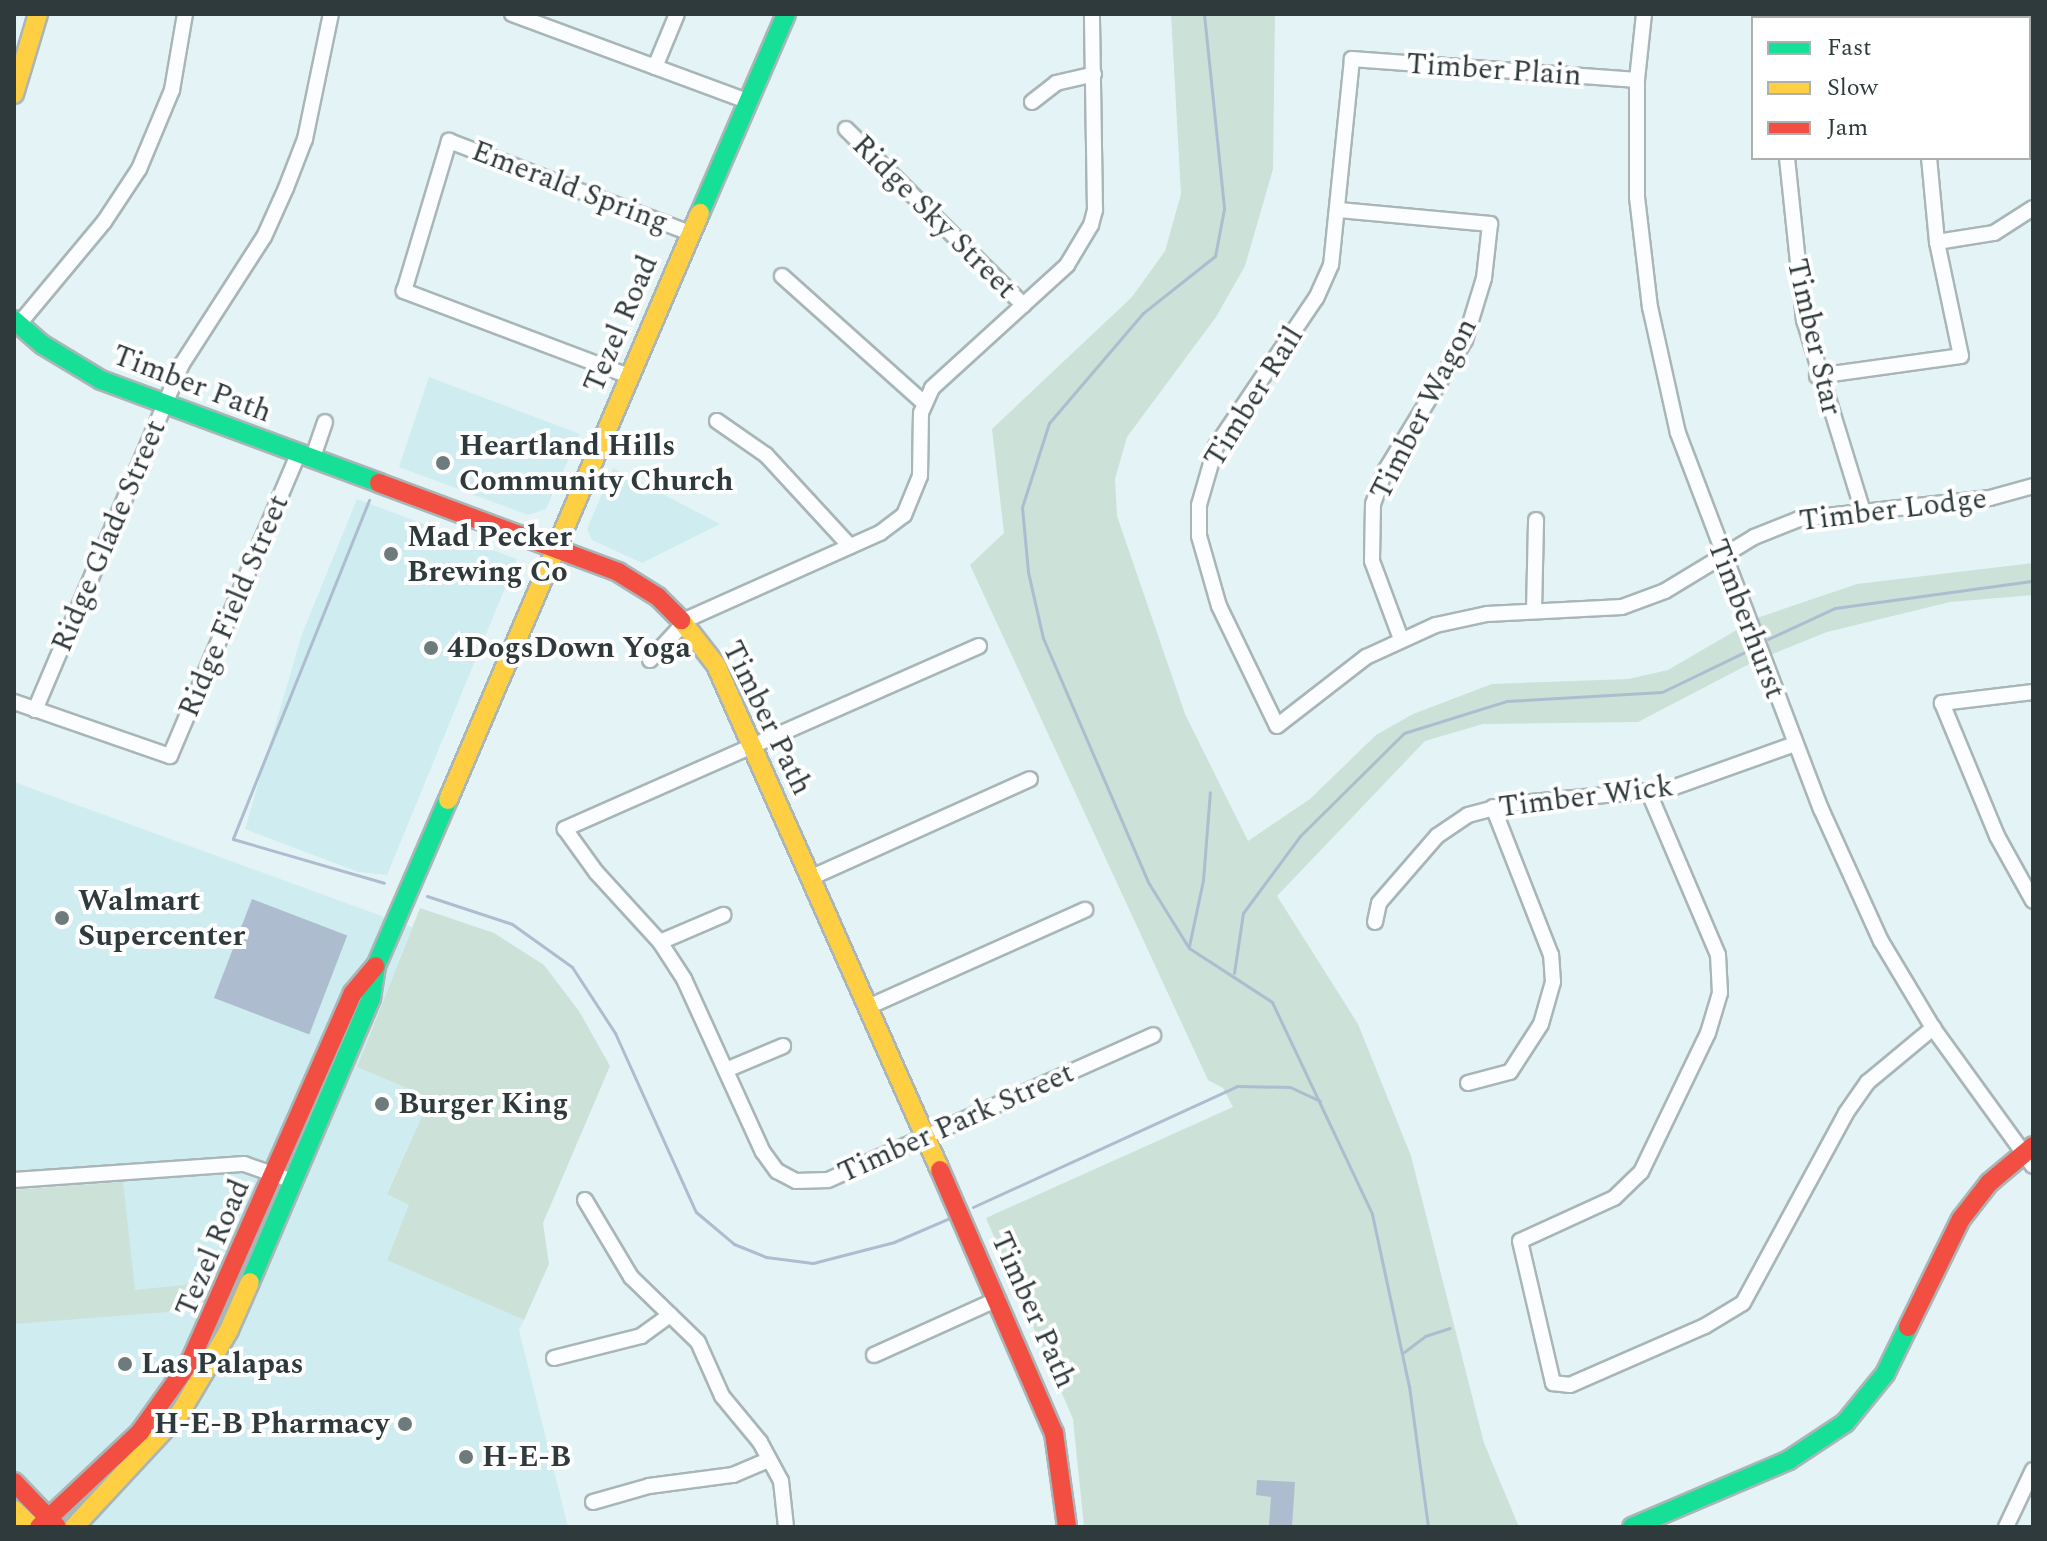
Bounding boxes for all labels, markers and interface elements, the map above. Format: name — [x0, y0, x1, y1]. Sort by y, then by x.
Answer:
legend — [1751, 16, 2031, 160]
text: Fast — [1827, 30, 1872, 66]
street label: Timber Plain — [1405, 46, 1583, 94]
text: Slow — [1827, 70, 1878, 106]
text: Jam — [1827, 110, 1868, 146]
street label: Ridge Sky Street — [844, 127, 1024, 307]
street label: Emerald Spring — [467, 133, 673, 241]
street label: Tezel Road — [576, 250, 666, 398]
street label: Timber Star — [1779, 255, 1849, 419]
street label: Timber Wagon — [1363, 312, 1485, 506]
street label: Timber Rail — [1197, 320, 1311, 474]
street label: Timber Path — [107, 337, 277, 431]
street label: Ridge Glade Street — [44, 415, 174, 657]
place label: Heartland Hills Community Church — [459, 428, 734, 498]
marker: Heartland Hills Community Church — [434, 454, 452, 472]
street label: Timber Lodge — [1797, 481, 1989, 539]
street label: Ridge Field Street — [171, 489, 297, 723]
place label: Mad Pecker Brewing Co — [407, 519, 572, 590]
street label: Timberhurst — [1699, 534, 1793, 704]
marker: Mad Pecker Brewing Co — [382, 545, 400, 563]
place label: 4DogsDown Yoga — [447, 630, 691, 666]
street label: Timber Path — [714, 635, 820, 801]
marker: 4DogsDown Yoga — [422, 639, 440, 657]
street label: Timber Wick — [1497, 768, 1675, 826]
place label: Walmart Supercenter — [78, 883, 245, 954]
marker: Walmart Supercenter — [53, 909, 71, 927]
street label: Timber Park Street — [833, 1055, 1079, 1191]
place label: Burger King — [398, 1086, 568, 1122]
marker: Burger King — [373, 1095, 391, 1113]
street label: Tezel Road — [168, 1174, 258, 1322]
street label: Timber Path — [983, 1226, 1083, 1394]
place label: Las Palapas — [141, 1346, 304, 1382]
marker: Las Palapas — [116, 1355, 134, 1373]
place label: H-E-B Pharmacy — [154, 1406, 389, 1442]
marker: H-E-B Pharmacy — [396, 1415, 414, 1433]
place label: H-E-B — [482, 1439, 571, 1475]
marker: H-E-B — [457, 1448, 475, 1466]

